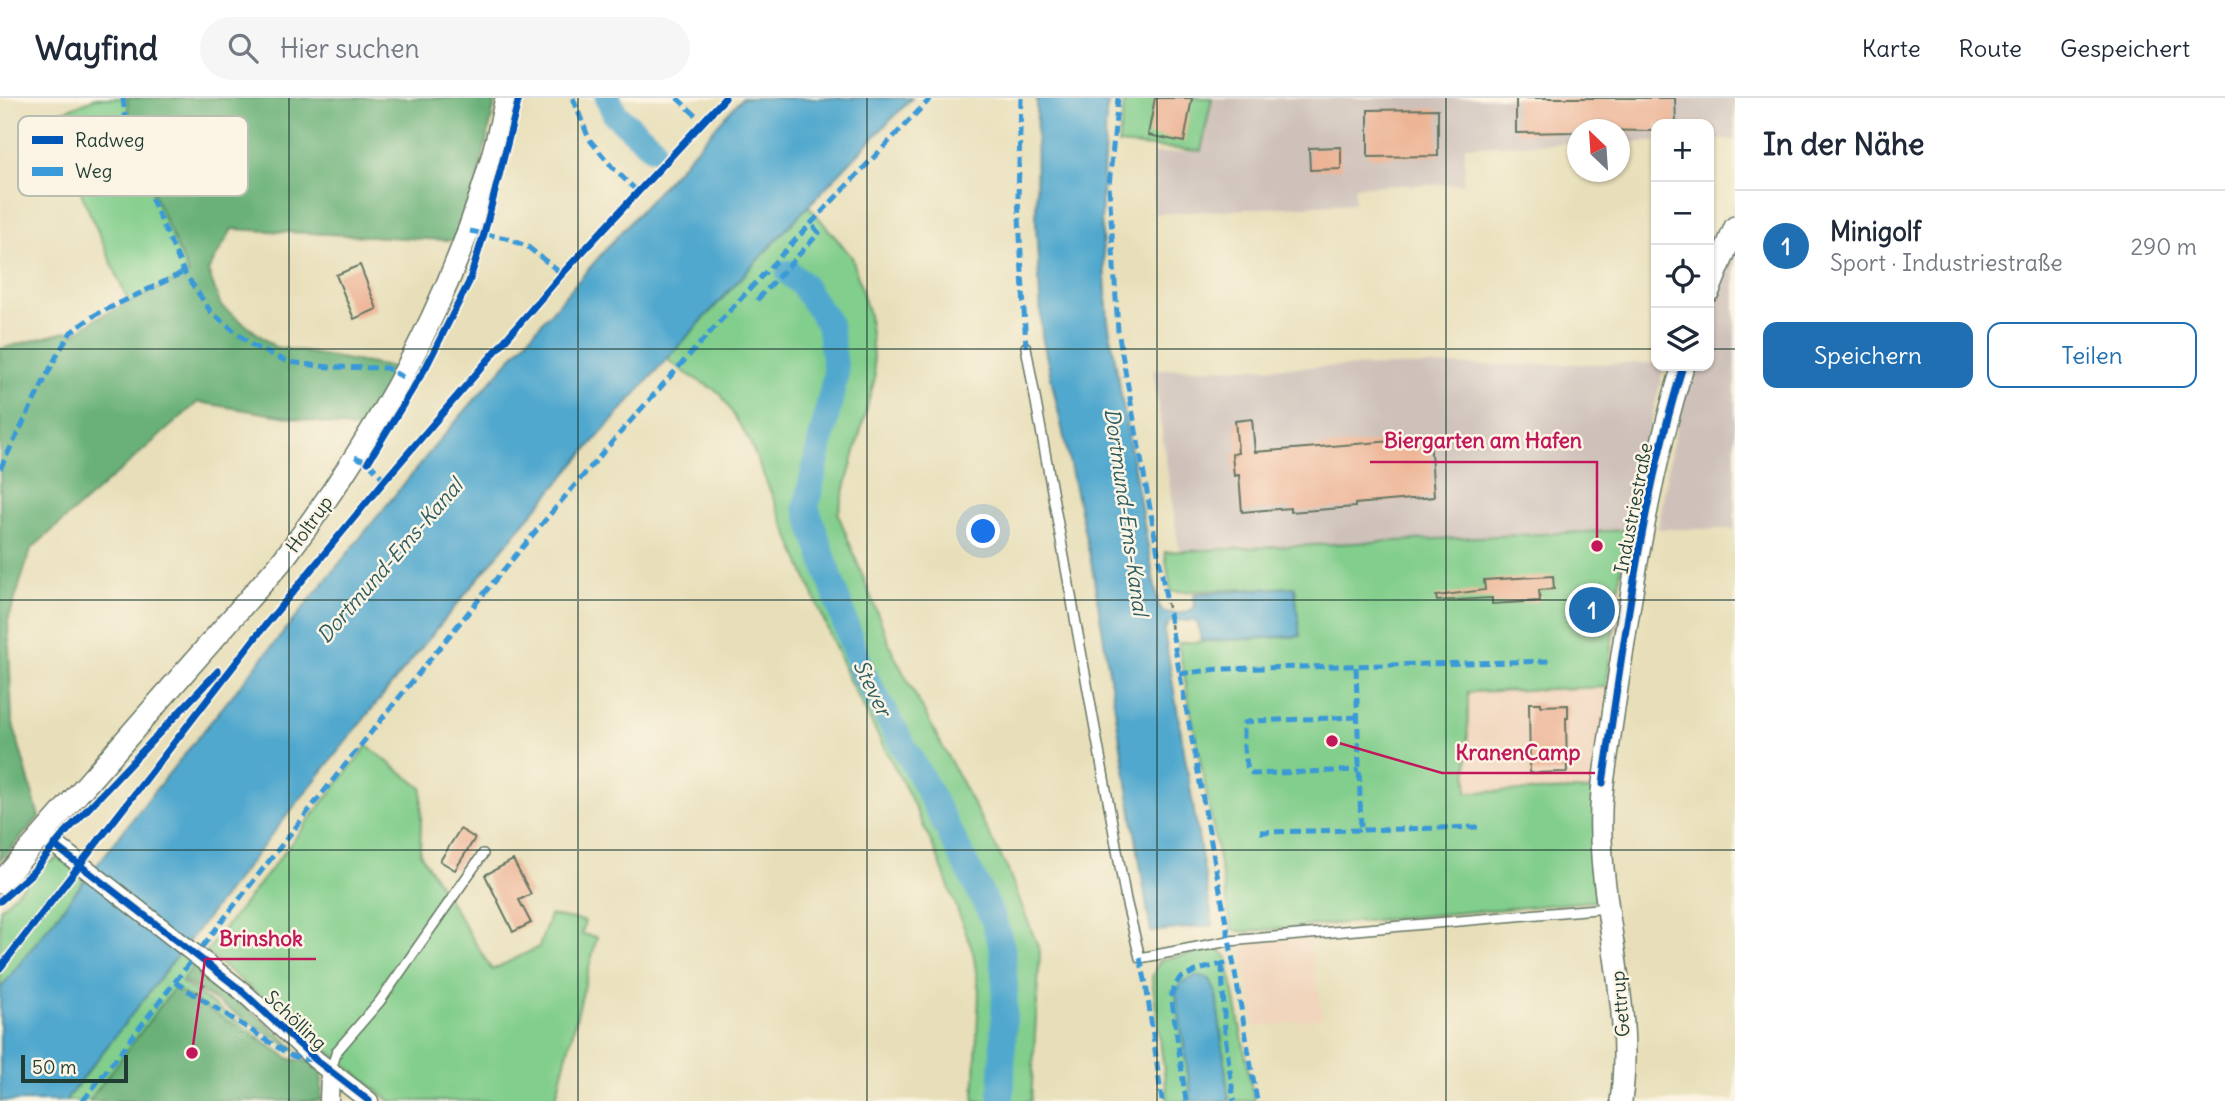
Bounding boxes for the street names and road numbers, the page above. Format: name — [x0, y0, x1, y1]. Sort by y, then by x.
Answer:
street label: Industriestraße — [1609, 441, 1657, 575]
street label: Holtrup — [280, 491, 338, 557]
street label: Gettrup — [1605, 970, 1635, 1038]
street label: Schölling — [260, 985, 332, 1055]

